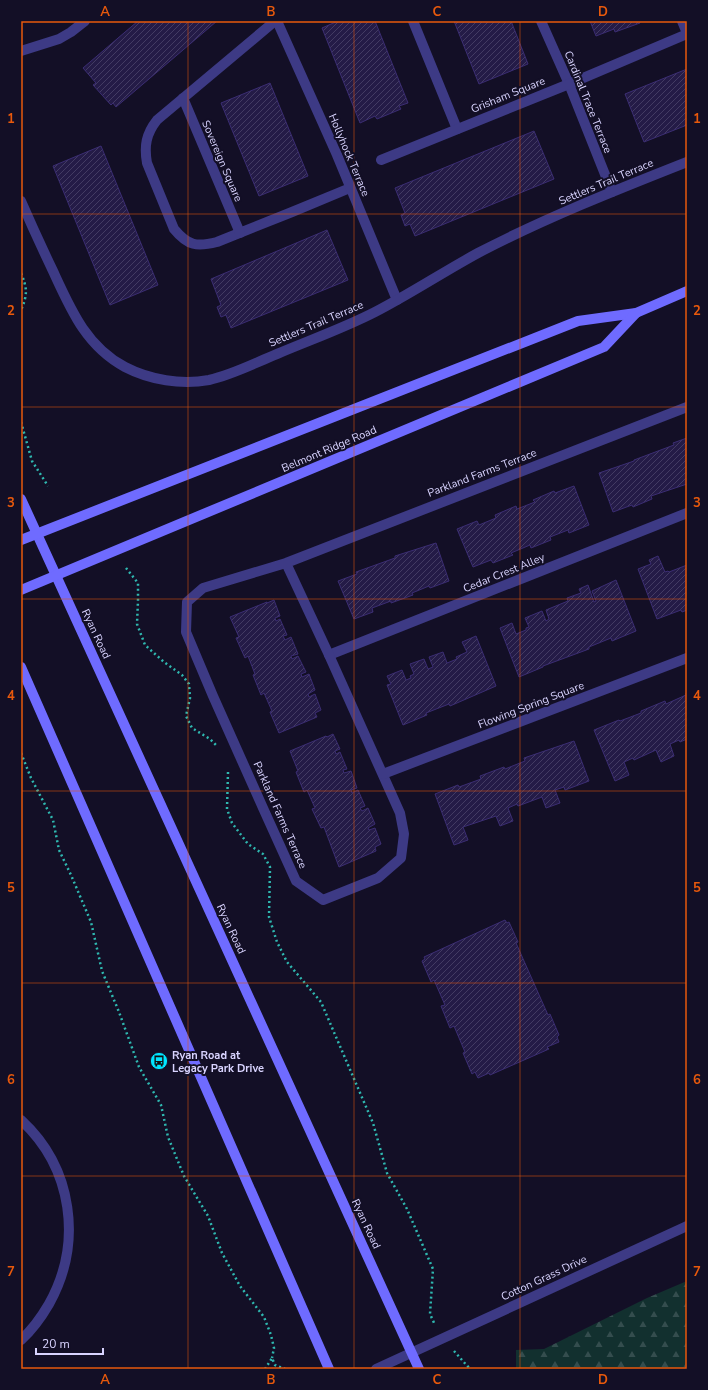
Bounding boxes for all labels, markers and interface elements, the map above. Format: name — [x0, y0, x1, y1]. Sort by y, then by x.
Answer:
text: A — [100, 3, 110, 21]
text: B — [267, 3, 276, 21]
text: C — [433, 3, 442, 21]
text: D — [598, 3, 608, 21]
street label: Cardinal Trace Terrace — [561, 49, 615, 156]
street label: Grisham Square — [469, 73, 548, 117]
text: 1 — [7, 110, 15, 128]
text: 1 — [693, 110, 701, 128]
street label: Hollyhock Terrace — [325, 111, 373, 199]
street label: Sovereign Square — [198, 118, 246, 204]
street label: Settlers Trail Terrace — [556, 155, 656, 209]
street label: Settlers Trail Terrace — [266, 297, 366, 351]
text: 2 — [7, 302, 15, 320]
text: 2 — [693, 302, 701, 320]
street label: Belmont Ridge Road — [279, 422, 379, 476]
street label: Parkland Farms Terrace — [425, 445, 539, 501]
text: 3 — [7, 494, 15, 512]
text: 3 — [693, 494, 701, 512]
street label: Cedar Crest Alley — [461, 550, 547, 596]
street label: Ryan Road — [78, 607, 114, 661]
street label: Flowing Spring Square — [476, 678, 586, 732]
text: 4 — [7, 687, 15, 705]
text: 4 — [693, 687, 701, 705]
street label: Parkland Farms Terrace — [250, 759, 310, 871]
text: 5 — [7, 879, 15, 897]
text: 5 — [693, 879, 701, 897]
street label: Ryan Road — [213, 902, 249, 956]
place label: Ryan Road at Legacy Park Drive — [172, 1048, 264, 1076]
bus stop icon: Ryan Road at Legacy Park Drive — [149, 1051, 169, 1071]
text: 6 — [7, 1071, 15, 1089]
text: 6 — [693, 1071, 701, 1089]
street label: Ryan Road — [348, 1197, 384, 1251]
street label: Cotton Grass Drive — [499, 1251, 589, 1304]
text: 7 — [7, 1263, 15, 1281]
text: 7 — [693, 1263, 701, 1281]
scale bar — [36, 1330, 103, 1356]
text: 20 m — [42, 1336, 70, 1352]
text: A — [100, 1371, 110, 1389]
text: B — [267, 1371, 276, 1389]
text: C — [433, 1371, 442, 1389]
text: D — [598, 1371, 608, 1389]

